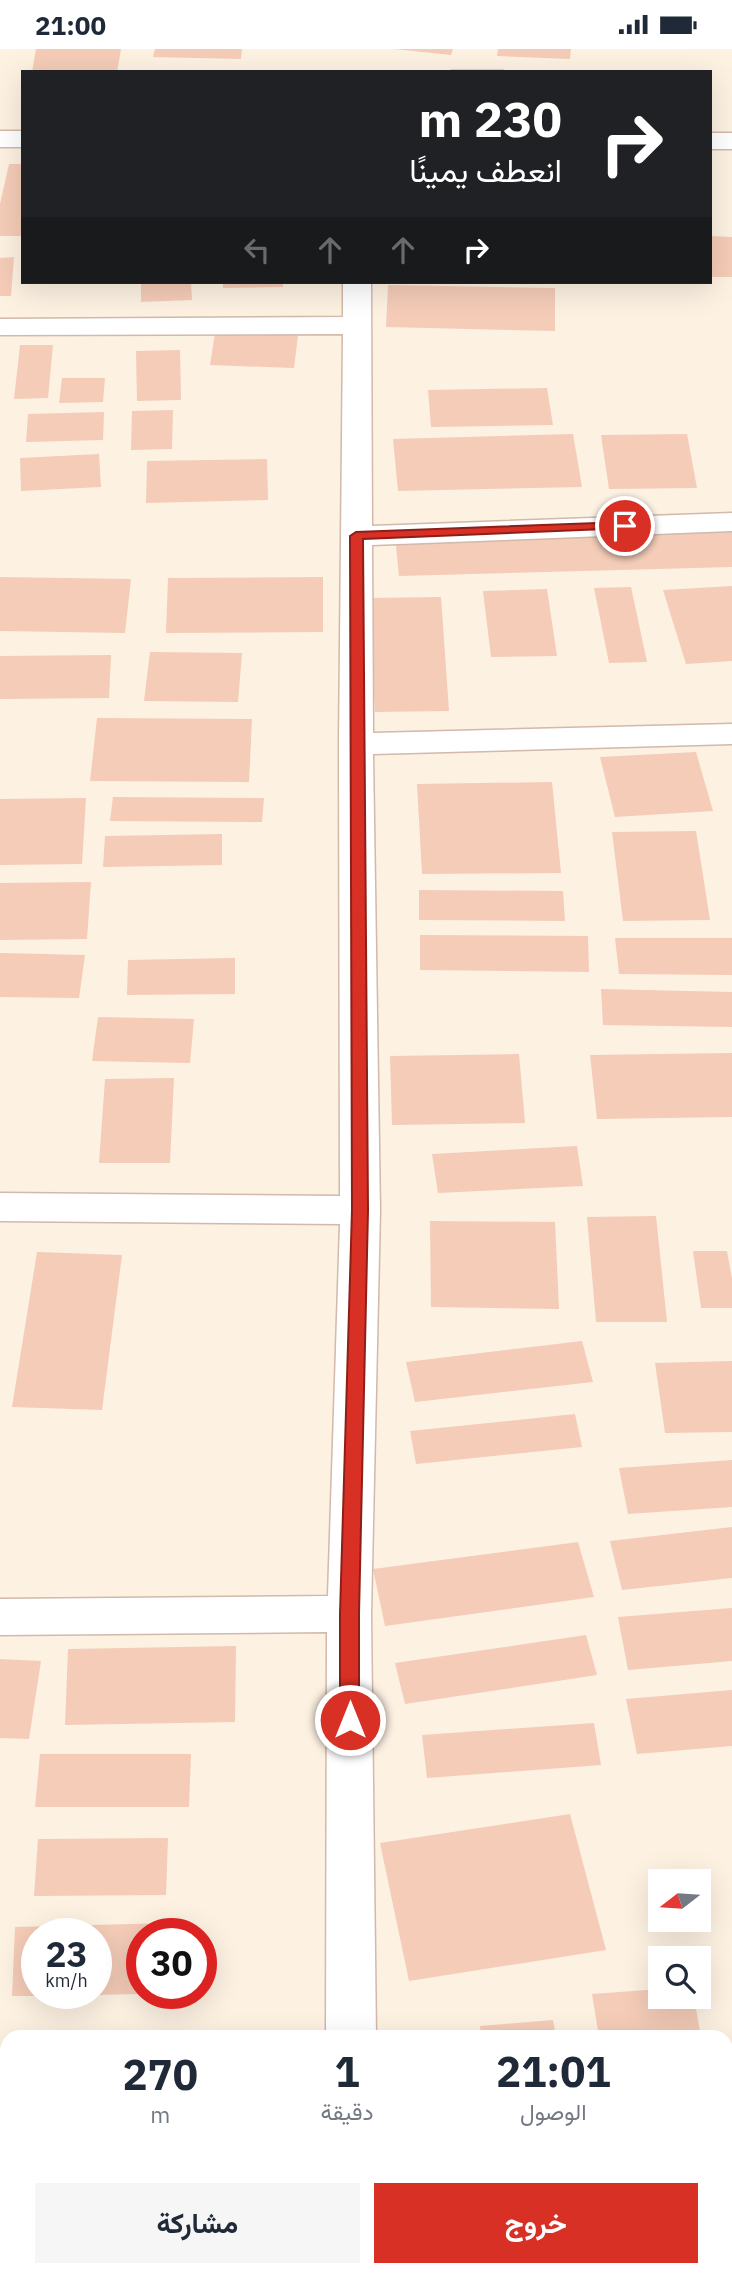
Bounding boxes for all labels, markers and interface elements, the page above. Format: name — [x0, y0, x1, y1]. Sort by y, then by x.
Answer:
text: 21:00 — [35, 8, 106, 42]
text: 230 m — [418, 87, 562, 150]
icon: right — [586, 98, 677, 189]
text: انعطف يمينًا — [409, 149, 562, 191]
icon: left — [238, 231, 276, 269]
icon: ahead — [311, 231, 349, 269]
icon: ahead — [384, 231, 422, 269]
icon: right — [457, 231, 495, 269]
pin — [595, 496, 655, 556]
icon: arrive — [606, 507, 644, 545]
position arrow — [313, 1683, 387, 1757]
north arrow — [648, 1869, 710, 1932]
map controls — [648, 1869, 711, 2009]
speed limit sign: 30 — [126, 1918, 217, 2009]
text: 23 — [45, 1931, 88, 1977]
button: search — [648, 1946, 711, 2009]
text: km/h — [45, 1969, 88, 1992]
text: 1 — [334, 2044, 360, 2099]
text: 21:01 — [496, 2044, 611, 2099]
text: 270 — [122, 2047, 198, 2102]
text: دقيقة — [320, 2096, 374, 2126]
text: الوصول — [520, 2096, 586, 2126]
text: m — [150, 2099, 170, 2129]
button: مشاركة — [35, 2183, 360, 2263]
button: خروج — [374, 2183, 698, 2263]

